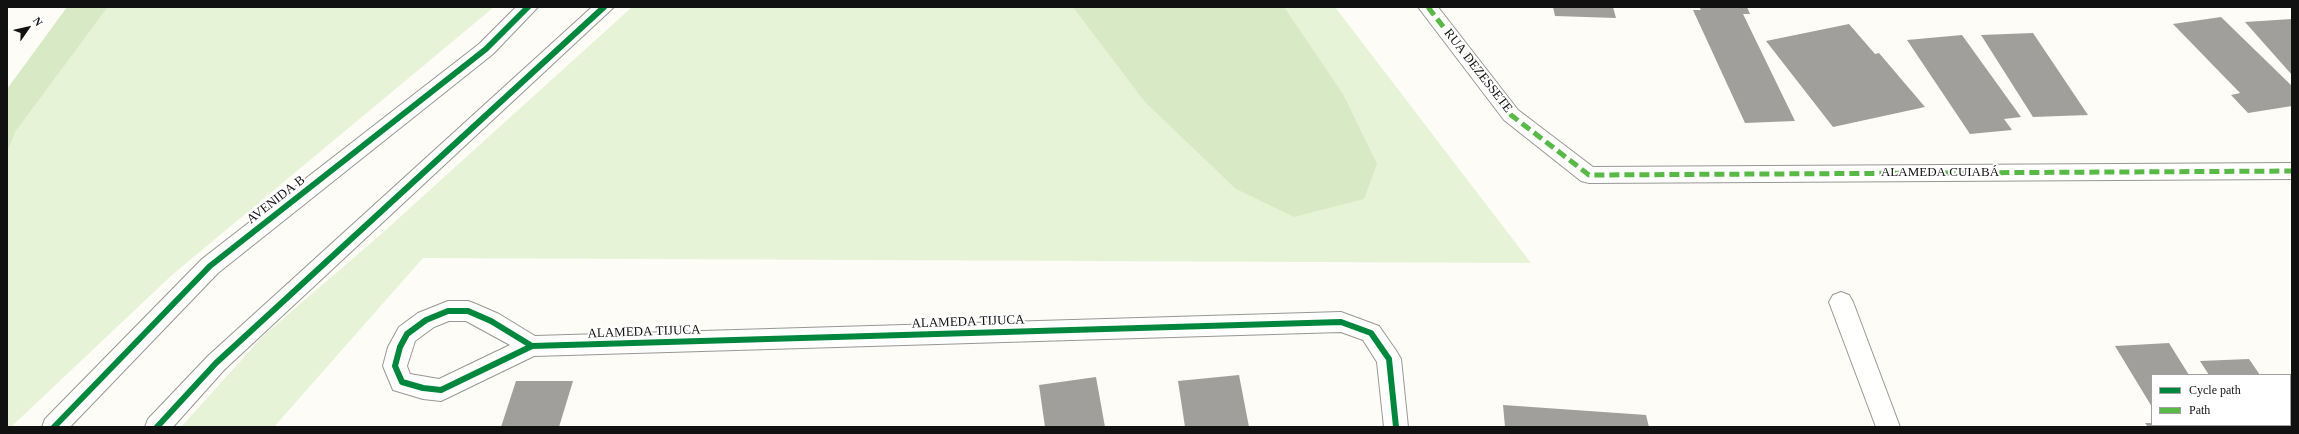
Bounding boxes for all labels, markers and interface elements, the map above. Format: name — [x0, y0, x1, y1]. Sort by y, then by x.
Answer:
north arrow — [8, 8, 48, 48]
text: N — [31, 15, 45, 28]
street label: RUA DEZESSETE — [1440, 26, 1516, 116]
street label: ALAMEDA CUIABÁ — [1881, 165, 1999, 181]
street label: AVENIDA B — [244, 172, 308, 228]
street label: ALAMEDA TIJUCA — [911, 312, 1025, 332]
street label: ALAMEDA TIJUCA — [587, 322, 701, 342]
legend — [2151, 374, 2291, 426]
text: Cycle path — [2189, 383, 2241, 397]
text: Path — [2189, 403, 2210, 417]

